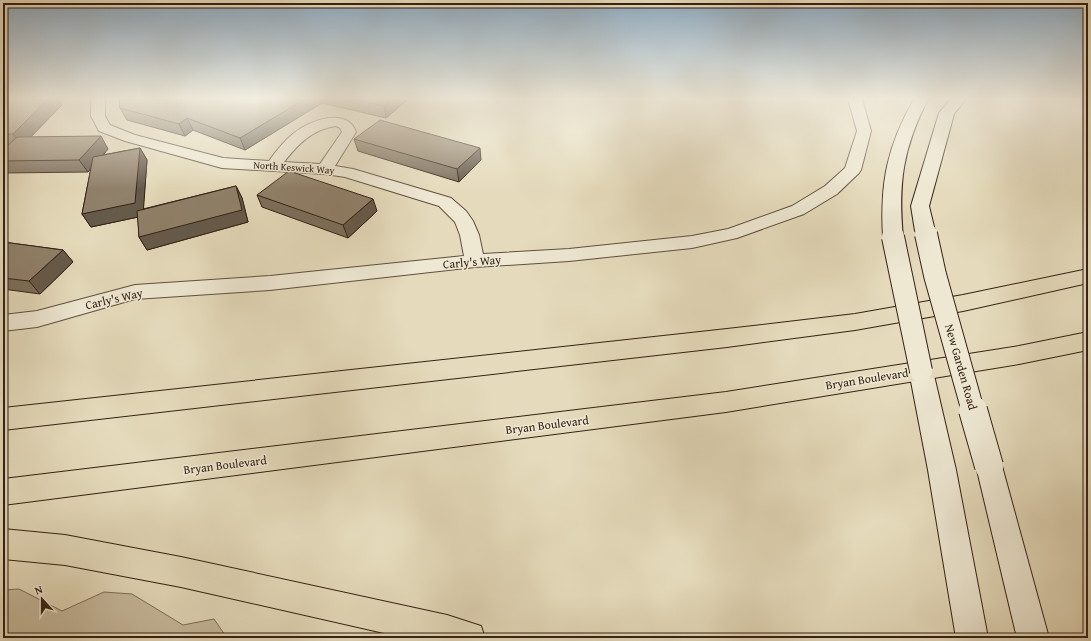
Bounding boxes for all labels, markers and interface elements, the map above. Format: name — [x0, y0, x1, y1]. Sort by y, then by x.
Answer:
street label: North Keswick Way — [253, 157, 335, 178]
street label: Carly's Way — [442, 250, 502, 273]
street label: Carly's Way — [84, 284, 144, 313]
street label: New Garden Road — [941, 322, 982, 412]
street label: Bryan Boulevard — [824, 363, 910, 393]
street label: Bryan Boulevard — [504, 411, 590, 438]
street label: Bryan Boulevard — [182, 451, 268, 478]
north arrow — [22, 579, 62, 619]
text: N — [32, 581, 45, 598]

